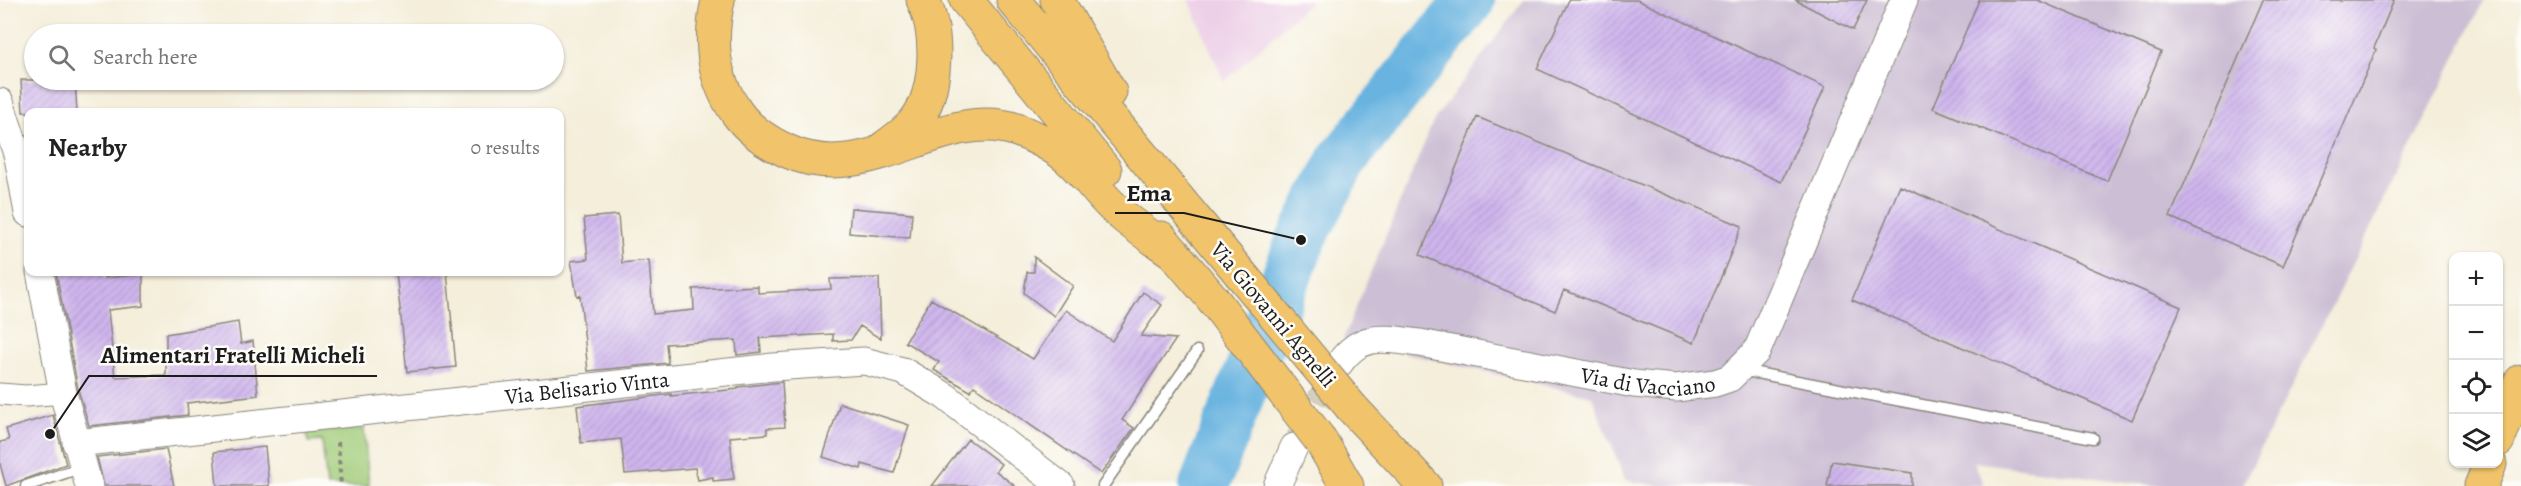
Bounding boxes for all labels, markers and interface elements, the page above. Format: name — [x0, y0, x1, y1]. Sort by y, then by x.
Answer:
search box — [24, 24, 564, 90]
icon: search — [45, 41, 78, 74]
text: Search here — [93, 42, 198, 72]
text: Nearby — [48, 130, 127, 165]
text: 0 results — [471, 134, 540, 161]
callout: Ema — [1115, 171, 1184, 213]
text: Ema — [1126, 177, 1172, 209]
street label: Via Giovanni Agnelli — [1203, 235, 1343, 394]
map controls — [2449, 252, 2503, 468]
button: + — [2449, 252, 2503, 306]
button: − — [2449, 306, 2503, 360]
callout: Alimentari Fratelli Micheli — [89, 334, 377, 376]
text: Alimentari Fratelli Micheli — [100, 339, 365, 371]
street label: Via di Vacciano — [1577, 360, 1717, 404]
button: locate — [2449, 360, 2503, 414]
street label: Via Belisario Vinta — [502, 364, 672, 412]
button: layers — [2449, 414, 2503, 468]

